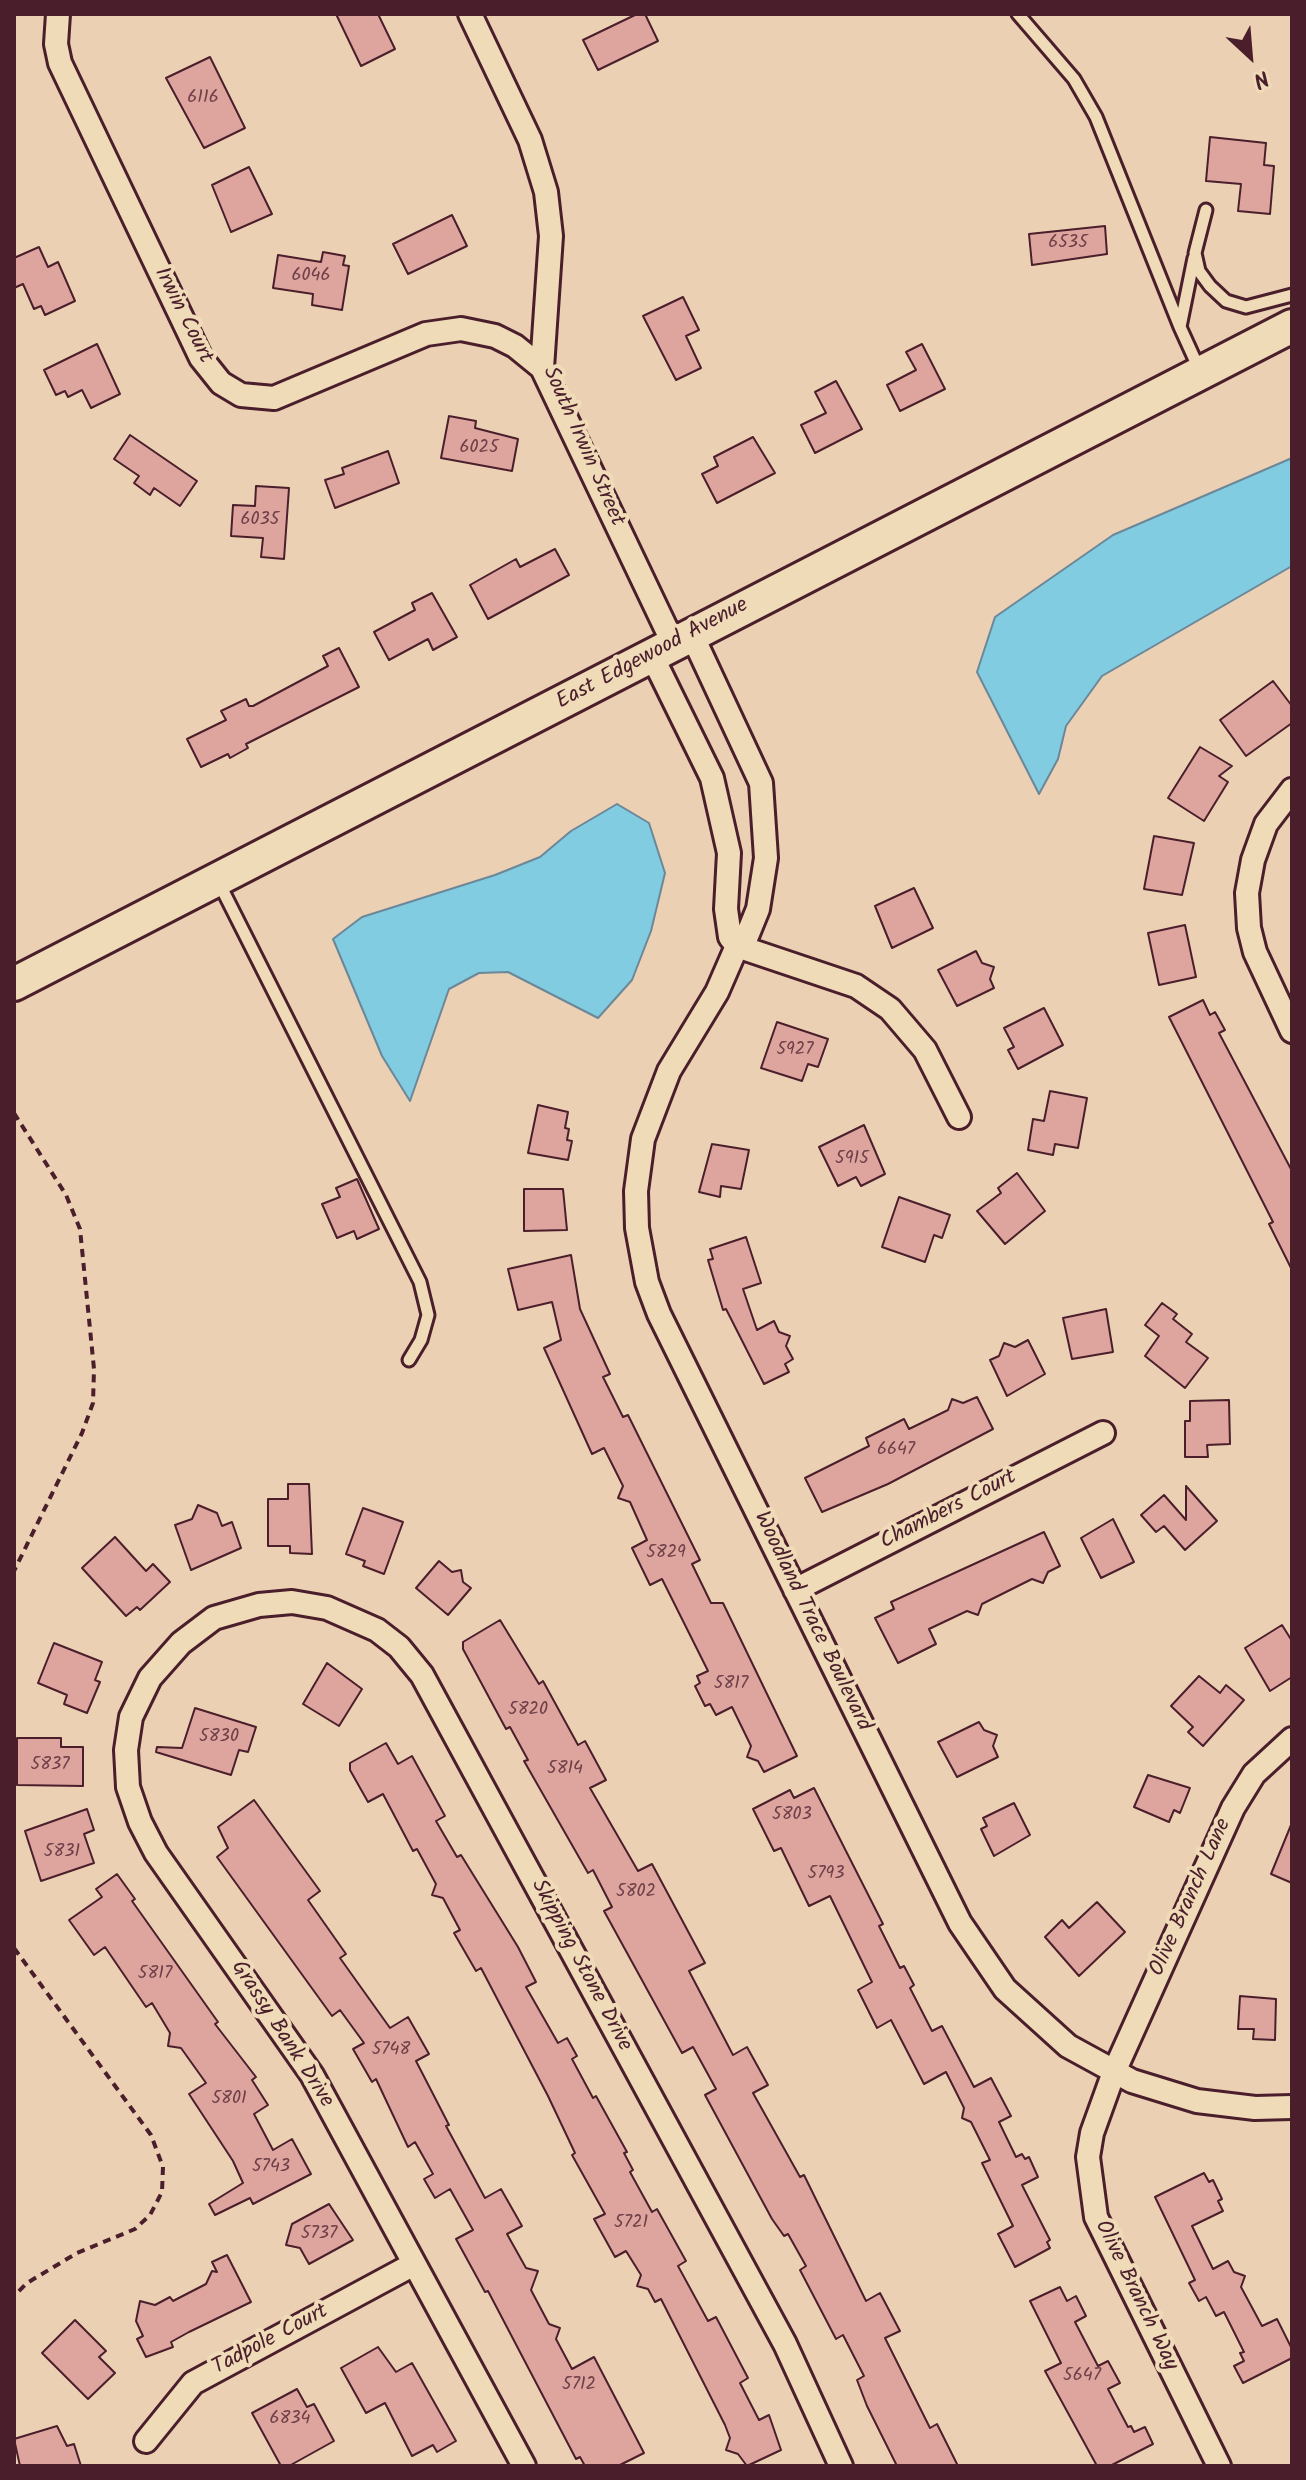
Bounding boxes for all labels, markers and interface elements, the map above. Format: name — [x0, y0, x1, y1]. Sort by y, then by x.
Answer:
north arrow — [1210, 16, 1290, 96]
text: N — [1247, 59, 1275, 97]
house number: 6116 — [187, 88, 219, 110]
house number: 6535 — [1048, 233, 1088, 255]
street label: Irwin Court — [147, 264, 217, 368]
house number: 6046 — [292, 266, 330, 288]
street label: South Irwin Street — [535, 363, 629, 531]
house number: 6025 — [459, 438, 499, 460]
house number: 6035 — [241, 510, 279, 532]
street label: East Edgewood Avenue — [553, 593, 753, 717]
house number: 5927 — [776, 1040, 814, 1062]
house number: 5915 — [835, 1149, 869, 1171]
house number: 6647 — [877, 1440, 915, 1462]
street label: Chambers Court — [877, 1465, 1021, 1557]
street label: Woodland Trace Boulevard — [746, 1508, 876, 1736]
house number: 5829 — [646, 1543, 686, 1565]
house number: 5817 — [714, 1674, 748, 1696]
house number: 5820 — [508, 1700, 548, 1722]
house number: 5830 — [199, 1727, 239, 1749]
house number: 5837 — [30, 1755, 70, 1777]
house number: 5814 — [547, 1759, 583, 1781]
house number: 5803 — [772, 1805, 812, 1827]
street label: Olive Branch Lane — [1145, 1815, 1239, 1981]
house number: 5831 — [44, 1842, 80, 1864]
house number: 5793 — [807, 1864, 845, 1886]
street label: Skipping Stone Drive — [524, 1875, 636, 2057]
house number: 5802 — [616, 1882, 656, 1904]
street label: Grassy Bank Drive — [224, 1957, 338, 2113]
house number: 5817 — [138, 1964, 172, 1986]
house number: 5748 — [372, 2040, 410, 2062]
house number: 5801 — [211, 2089, 247, 2111]
house number: 5743 — [252, 2157, 290, 2179]
house number: 5721 — [614, 2213, 648, 2235]
street label: Olive Branch Way — [1087, 2217, 1183, 2375]
house number: 5737 — [301, 2224, 337, 2246]
street label: Tadpole Court — [209, 2299, 333, 2383]
house number: 5647 — [1063, 2366, 1101, 2388]
house number: 5712 — [562, 2375, 596, 2397]
house number: 6834 — [269, 2409, 311, 2431]

